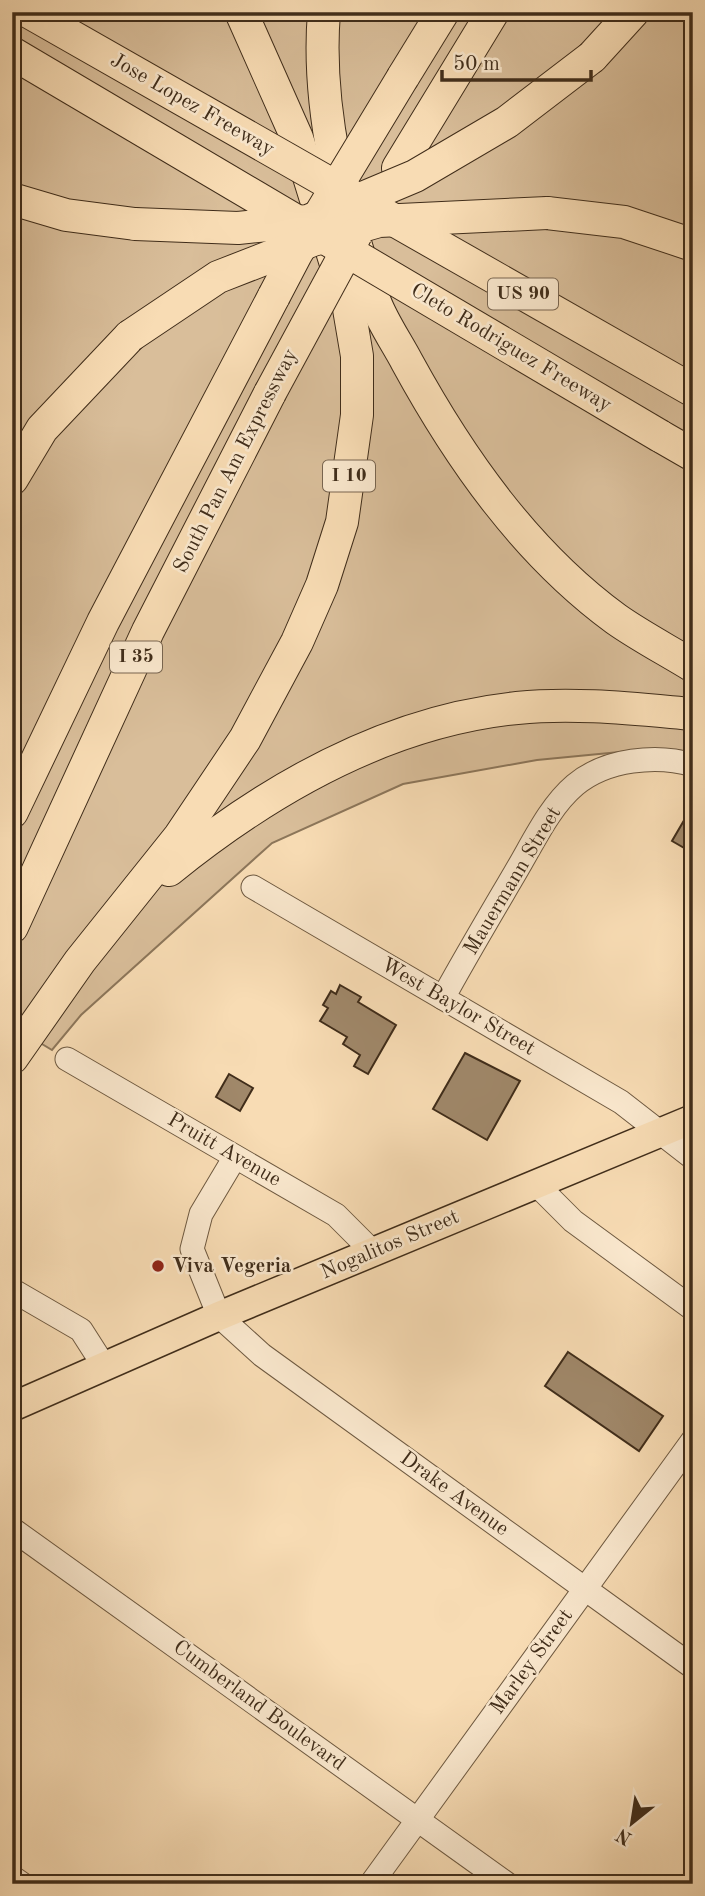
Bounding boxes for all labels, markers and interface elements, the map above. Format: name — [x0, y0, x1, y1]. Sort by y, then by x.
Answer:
scale bar — [442, 38, 591, 82]
street label: Jose Lopez Freeway — [106, 50, 278, 160]
text: 50 m — [453, 54, 500, 75]
road number: US 90 — [488, 278, 558, 310]
street label: Cleto Rodriguez Freeway — [407, 280, 615, 416]
street label: South Pan Am Expressway — [170, 346, 302, 576]
road number: I 10 — [323, 461, 375, 491]
road number: I 35 — [110, 642, 162, 672]
street label: Mauermann Street — [461, 803, 565, 959]
street label: West Baylor Street — [377, 954, 539, 1060]
street label: Pruitt Avenue — [164, 1109, 284, 1191]
street label: Nogalitos Street — [318, 1206, 462, 1284]
place label: Viva Vegeria — [172, 1256, 292, 1277]
marker: Viva Vegeria — [150, 1258, 166, 1274]
street label: Drake Avenue — [396, 1448, 512, 1540]
street label: Marley Street — [487, 1605, 577, 1719]
street label: Cumberland Boulevard — [169, 1637, 349, 1775]
north arrow — [596, 1787, 666, 1857]
text: N — [613, 1823, 636, 1847]

